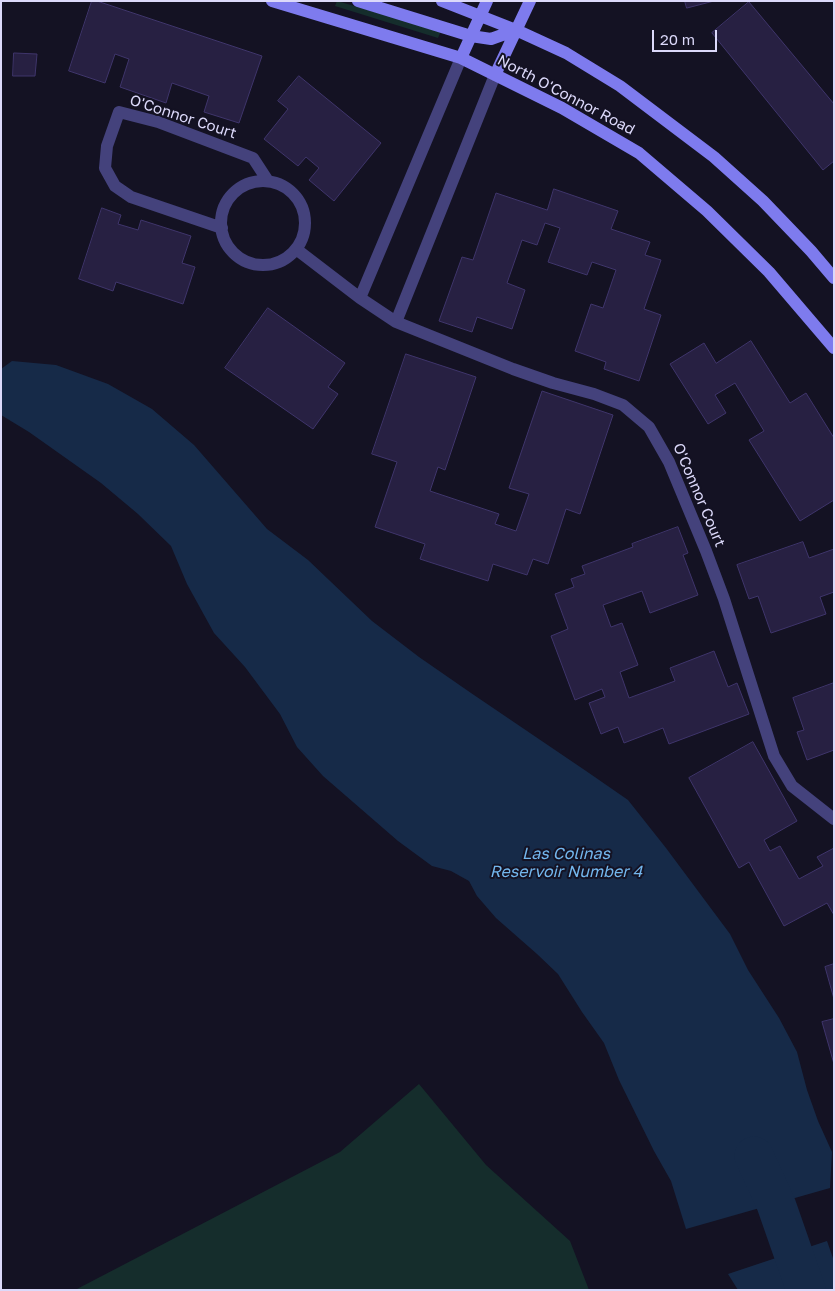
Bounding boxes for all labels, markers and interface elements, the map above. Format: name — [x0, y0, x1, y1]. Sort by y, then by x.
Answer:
scale bar — [655, 20, 720, 52]
text: 20 m — [660, 30, 695, 48]
street label: North O'Connor Road — [494, 51, 638, 139]
street label: O'Connor Court — [127, 91, 239, 143]
street label: O'Connor Court — [669, 440, 729, 550]
water label: Las Colinas Reservoir Number 4 — [490, 844, 642, 882]

